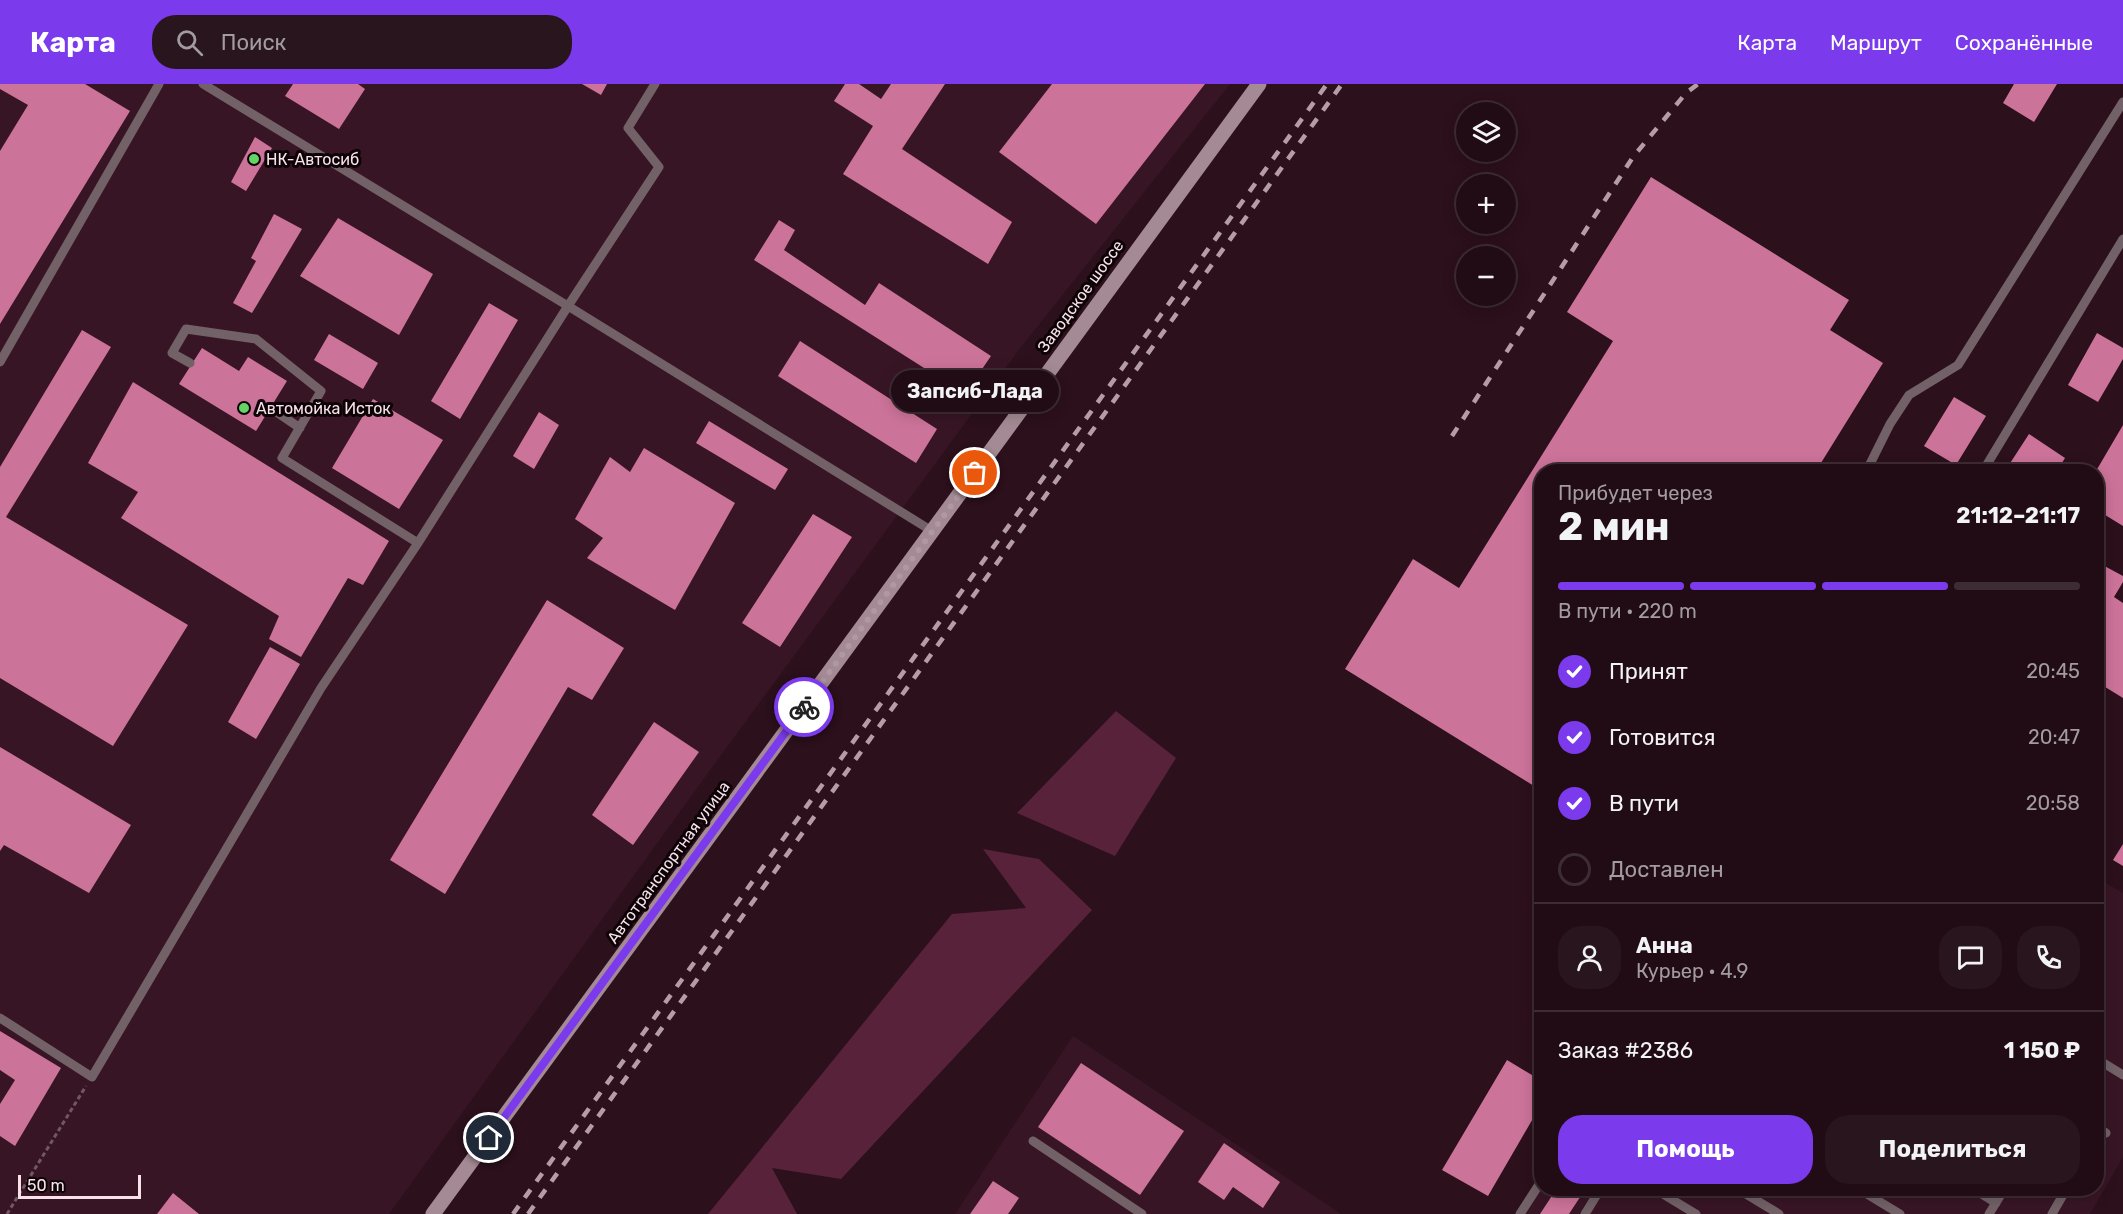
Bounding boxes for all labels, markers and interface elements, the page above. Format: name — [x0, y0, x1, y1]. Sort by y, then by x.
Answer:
search box — [152, 15, 572, 69]
text: Карта — [30, 26, 116, 59]
icon: search — [173, 26, 206, 59]
text: Поиск — [221, 29, 286, 56]
text: Карта — [1737, 30, 1797, 55]
text: Маршрут — [1830, 30, 1922, 55]
text: Сохранённые — [1955, 30, 2093, 55]
map controls — [1456, 102, 1516, 306]
button: layers — [1456, 102, 1516, 162]
place label: НК-Автосиб — [266, 150, 359, 169]
marker: НК-Автосиб — [247, 152, 261, 166]
button: + — [1456, 174, 1516, 234]
street label: Заводское шоссе — [1033, 236, 1127, 356]
button: − — [1456, 246, 1516, 306]
callout: Запсиб-Лада — [891, 371, 1059, 413]
text: Запсиб-Лада — [907, 379, 1043, 403]
place label: Автомойка Исток — [256, 399, 391, 418]
marker: Автомойка Исток — [237, 401, 251, 415]
pin — [949, 447, 1000, 498]
icon: bag — [958, 456, 991, 489]
text: Прибудет через — [1558, 481, 1713, 505]
text: 21:12–21:17 — [1956, 502, 2080, 529]
text: 2 мин — [1558, 504, 1670, 550]
text: В пути · 220 m — [1558, 599, 1697, 623]
icon: check — [1558, 655, 1591, 688]
text: Принят — [1609, 658, 1688, 685]
text: 20:45 — [2026, 659, 2080, 683]
courier — [774, 677, 834, 737]
icon: bike — [788, 691, 821, 724]
icon: check — [1558, 721, 1591, 754]
text: Готовится — [1609, 724, 1715, 751]
text: 20:47 — [2028, 725, 2080, 749]
street label: Автотранспортная улица — [603, 777, 734, 947]
icon: check — [1558, 787, 1591, 820]
text: В пути — [1609, 790, 1679, 817]
text: 20:58 — [2026, 791, 2080, 815]
text: Доставлен — [1609, 856, 1724, 883]
button: person — [1558, 926, 1621, 989]
button: chat — [1939, 926, 2002, 989]
button: phone — [2017, 926, 2080, 989]
text: Анна — [1636, 932, 1693, 959]
text: Курьер · 4.9 — [1636, 959, 1748, 983]
text: Заказ #2386 — [1558, 1037, 1693, 1064]
text: 1 150 ₽ — [2004, 1037, 2080, 1064]
pin — [463, 1112, 514, 1163]
button: Помощь — [1558, 1115, 1813, 1184]
button: Поделиться — [1825, 1115, 2080, 1184]
icon: home — [472, 1121, 505, 1154]
scale bar — [18, 1172, 141, 1200]
text: 50 m — [27, 1176, 65, 1195]

